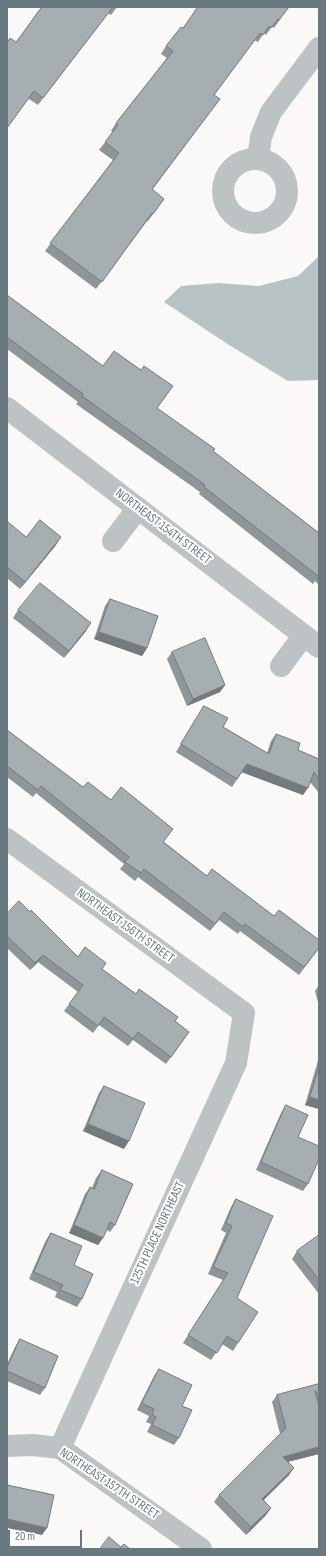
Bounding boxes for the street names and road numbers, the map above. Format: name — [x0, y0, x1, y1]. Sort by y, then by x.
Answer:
street label: NORTHEAST 154TH STREET — [112, 486, 214, 568]
street label: NORTHEAST 156TH STREET — [73, 885, 177, 967]
street label: 125TH PLACE NORTHEAST — [127, 1179, 189, 1287]
street label: NORTHEAST 157TH STREET — [56, 1445, 162, 1523]

